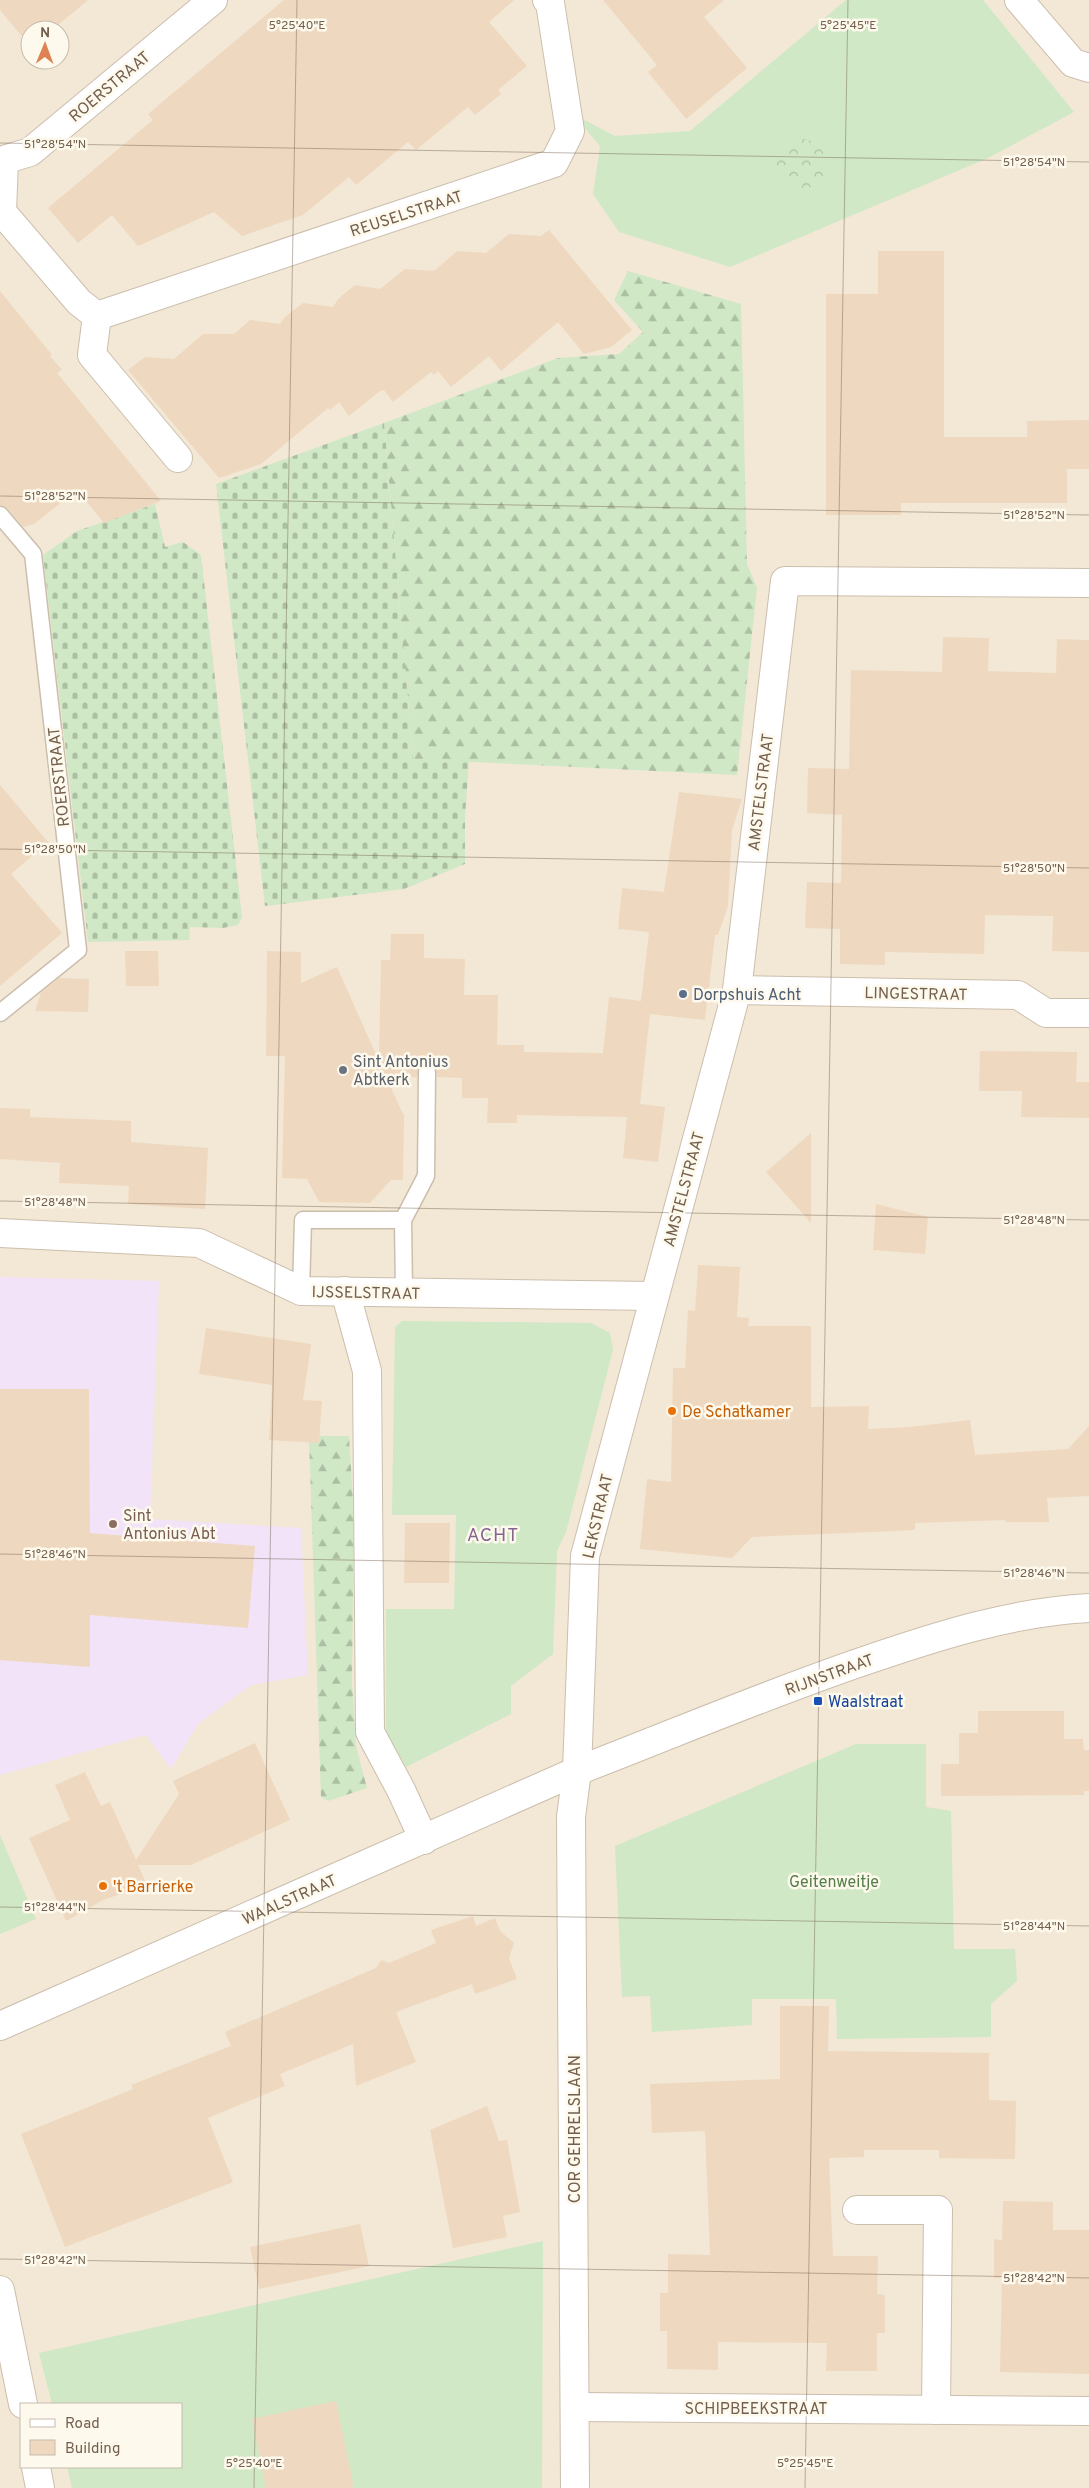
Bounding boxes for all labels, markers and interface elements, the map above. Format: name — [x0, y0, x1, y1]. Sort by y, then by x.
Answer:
text: 5°25'40"E — [269, 18, 325, 34]
text: 5°25'45"E — [820, 18, 876, 34]
north arrow — [20, 20, 70, 70]
text: N — [40, 25, 50, 42]
street label: ROERSTRAAT — [65, 48, 155, 127]
text: 51°28'54"N — [24, 137, 86, 153]
text: 51°28'54"N — [1003, 155, 1065, 171]
street label: REUSELSTRAAT — [348, 187, 465, 243]
text: 51°28'52"N — [24, 489, 86, 505]
text: 51°28'52"N — [1003, 508, 1065, 524]
street label: ROERSTRAAT — [45, 726, 75, 828]
street label: AMSTELSTRAAT — [745, 732, 779, 852]
text: 51°28'50"N — [24, 842, 86, 858]
text: 51°28'50"N — [1003, 861, 1065, 877]
street label: LINGESTRAAT — [864, 984, 968, 1006]
place label: Dorpshuis Acht — [693, 986, 801, 1006]
marker: Dorpshuis Acht — [677, 988, 689, 1000]
place label: Sint Antonius Abtkerk — [353, 1053, 449, 1091]
marker: Sint Antonius Abtkerk — [337, 1064, 349, 1076]
street label: AMSTELSTRAAT — [660, 1130, 710, 1249]
text: 51°28'48"N — [24, 1195, 86, 1211]
text: 51°28'48"N — [1003, 1213, 1065, 1229]
street label: IJSSELSTRAAT — [311, 1283, 420, 1305]
place label: De Schatkamer — [682, 1403, 791, 1423]
marker: De Schatkamer — [666, 1405, 678, 1417]
street label: LEKSTRAAT — [579, 1472, 618, 1561]
place label: Sint Antonius Abt — [123, 1507, 216, 1545]
marker: Sint Antonius Abt — [107, 1518, 119, 1530]
district label: ACHT — [467, 1524, 519, 1548]
text: 51°28'46"N — [24, 1547, 86, 1563]
text: 51°28'46"N — [1003, 1566, 1065, 1582]
street label: RIJNSTRAAT — [782, 1651, 877, 1701]
place label: Waalstraat — [828, 1693, 904, 1713]
marker: Waalstraat — [812, 1695, 824, 1707]
street label: WAALSTRAAT — [240, 1871, 340, 1931]
park label: Geitenweitje — [789, 1873, 879, 1893]
place label: 't Barrierke — [113, 1878, 193, 1898]
marker: 't Barrierke — [97, 1880, 109, 1892]
text: 51°28'44"N — [24, 1900, 86, 1916]
text: 51°28'44"N — [1003, 1919, 1065, 1935]
street label: COR GEHRELSLAAN — [566, 2055, 586, 2203]
text: 51°28'42"N — [24, 2253, 86, 2269]
text: 51°28'42"N — [1003, 2271, 1065, 2287]
street label: SCHIPBEEKSTRAAT — [684, 2400, 828, 2420]
legend — [20, 2403, 182, 2468]
text: Road — [65, 2415, 100, 2434]
text: Building — [65, 2440, 120, 2459]
text: 5°25'40"E — [226, 2456, 282, 2472]
text: 5°25'45"E — [777, 2456, 833, 2472]

